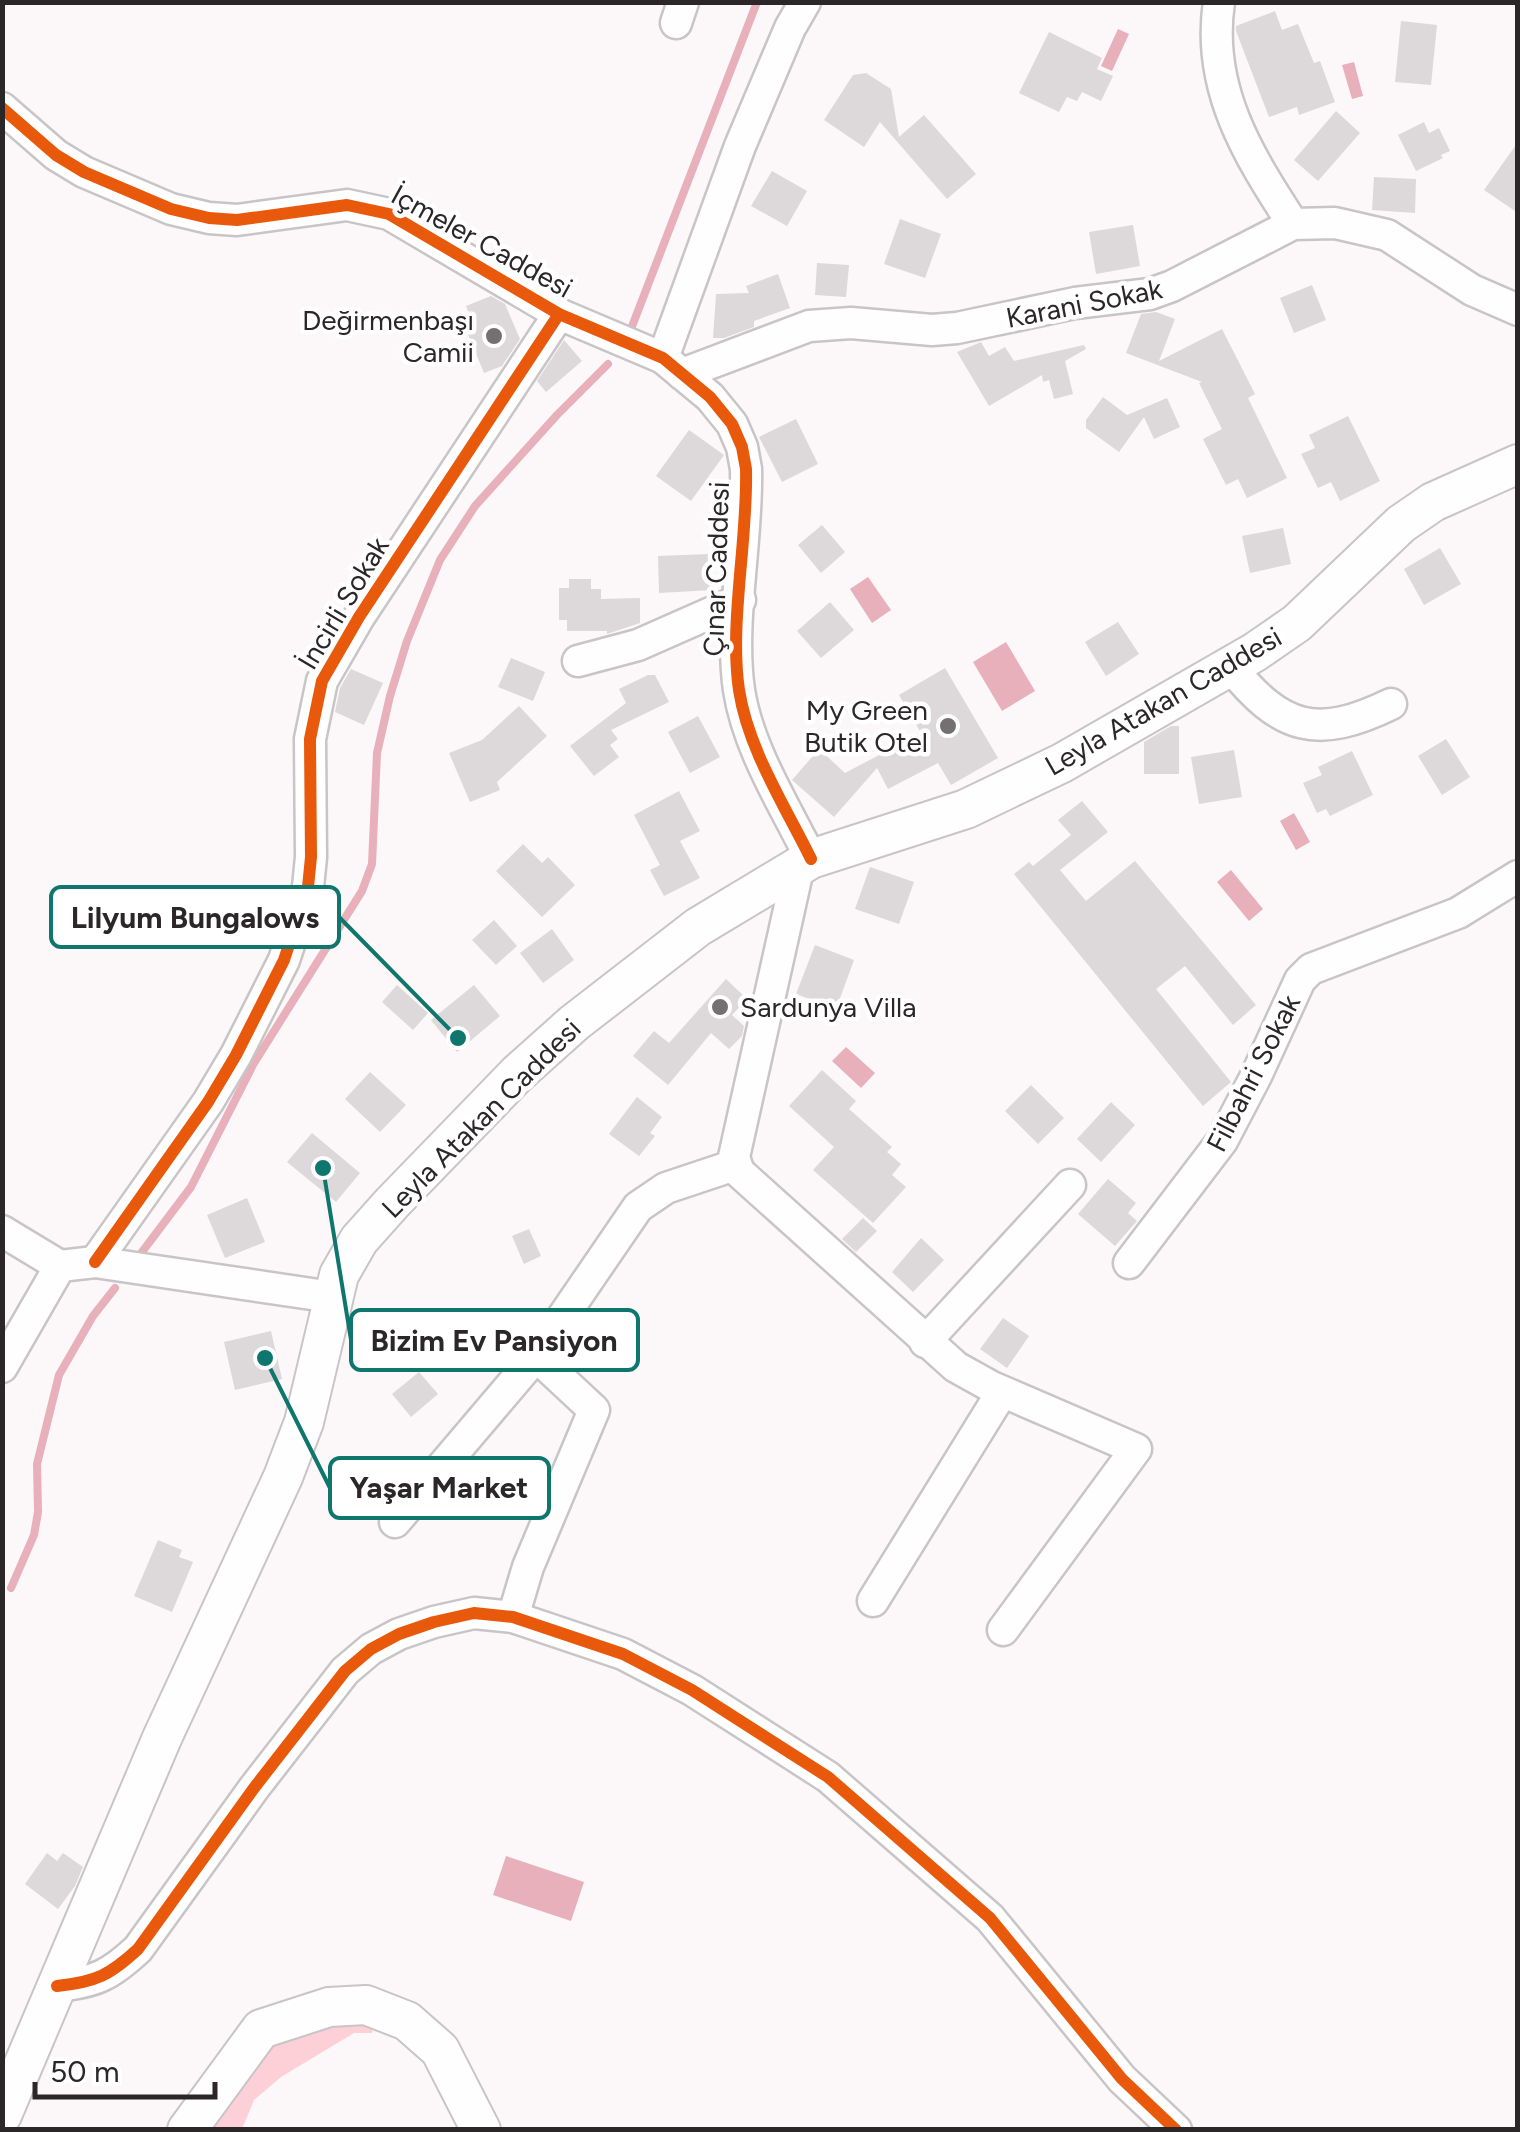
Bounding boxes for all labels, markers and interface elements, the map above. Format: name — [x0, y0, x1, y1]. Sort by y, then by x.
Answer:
street label: İçmeler Caddesi — [386, 177, 578, 305]
street label: Karani Sokak — [1003, 271, 1165, 335]
place label: Değirmenbaşı Camii — [302, 303, 474, 369]
marker: Değirmenbaşı Camii — [483, 325, 505, 347]
street label: Çınar Caddesi — [696, 481, 736, 657]
street label: İncirli Sokak — [290, 530, 396, 675]
street label: Leyla Atakan Caddesi — [1039, 619, 1287, 783]
place label: My Green Butik Otel — [804, 693, 928, 759]
marker: My Green Butik Otel — [937, 715, 959, 737]
callout: Lilyum Bungalows — [51, 887, 339, 947]
text: Lilyum Bungalows — [71, 899, 319, 936]
street label: Filbahri Sokak — [1199, 988, 1307, 1157]
place label: Sardunya Villa — [740, 990, 916, 1024]
marker: Sardunya Villa — [709, 996, 731, 1018]
street label: Leyla Atakan Caddesi — [374, 1011, 588, 1225]
callout: Bizim Ev Pansiyon — [351, 1310, 638, 1370]
text: Bizim Ev Pansiyon — [370, 1322, 618, 1359]
callout: Yaşar Market — [330, 1458, 549, 1518]
text: Yaşar Market — [350, 1469, 528, 1506]
scale bar — [35, 2037, 215, 2099]
text: 50 m — [50, 2053, 119, 2090]

